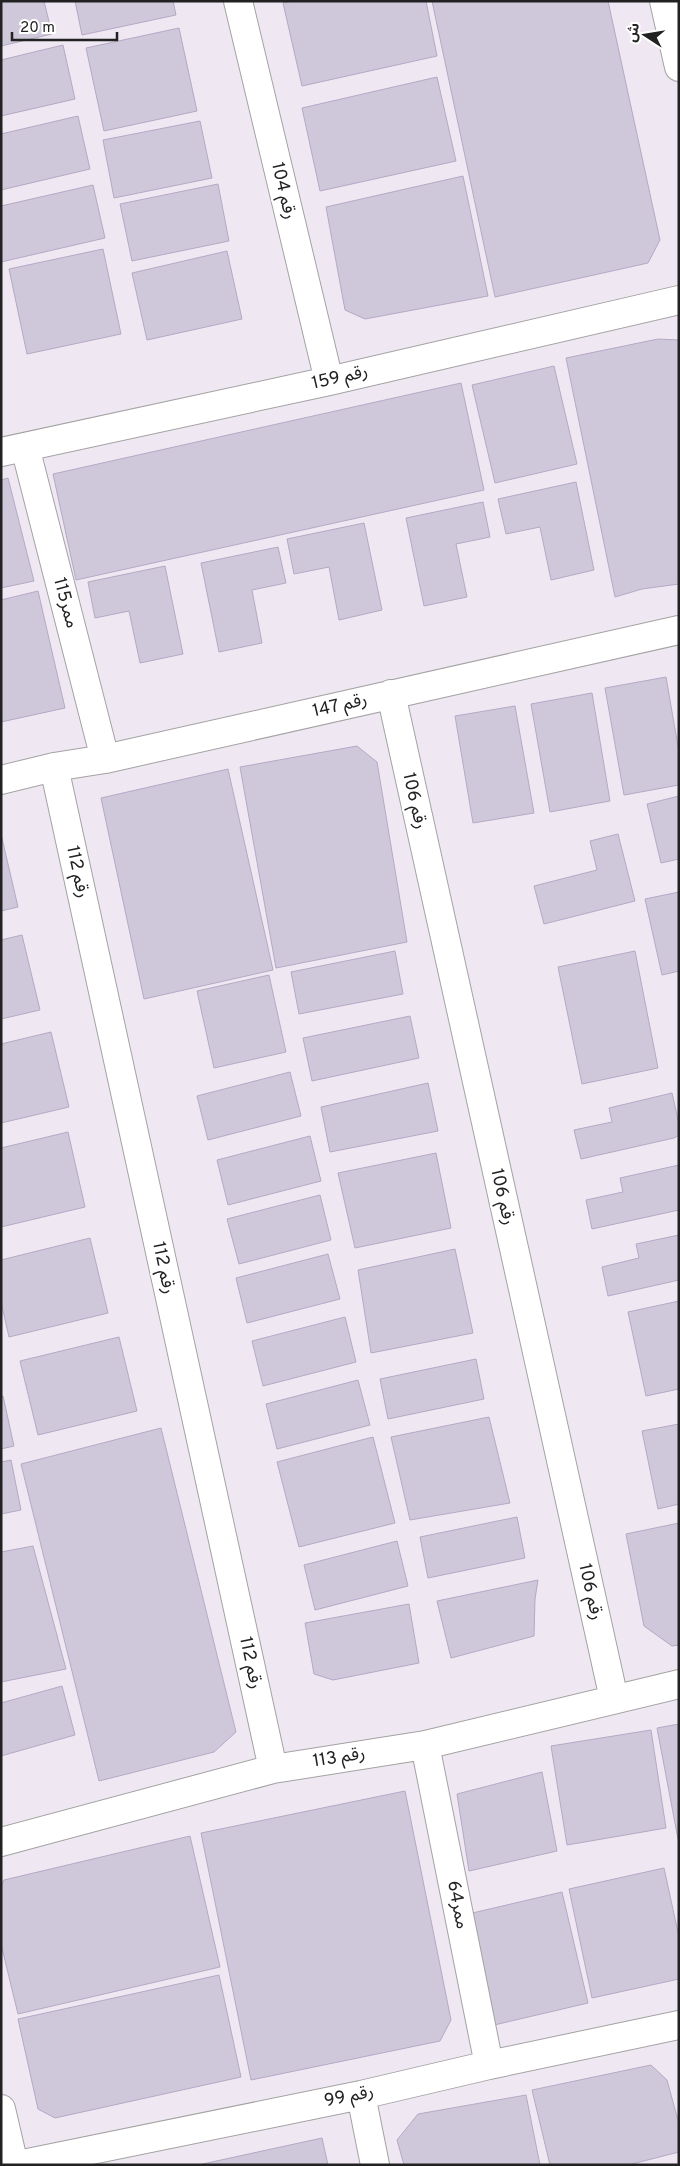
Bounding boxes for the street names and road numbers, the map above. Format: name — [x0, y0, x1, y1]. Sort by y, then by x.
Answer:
street label: رقم 104 — [265, 160, 301, 222]
street label: رقم 159 — [310, 360, 370, 396]
street label: ممر115 — [47, 575, 83, 631]
street label: رقم 147 — [311, 689, 369, 723]
street label: رقم 106 — [396, 770, 432, 832]
street label: رقم 112 — [60, 844, 94, 900]
street label: رقم 106 — [484, 1166, 520, 1228]
street label: رقم 112 — [146, 1240, 180, 1296]
street label: رقم 106 — [572, 1561, 608, 1623]
street label: رقم 112 — [233, 1635, 267, 1691]
street label: رقم 113 — [311, 1743, 367, 1773]
street label: ممر64 — [441, 1879, 473, 1931]
street label: رقم 99 — [322, 2081, 376, 2113]

